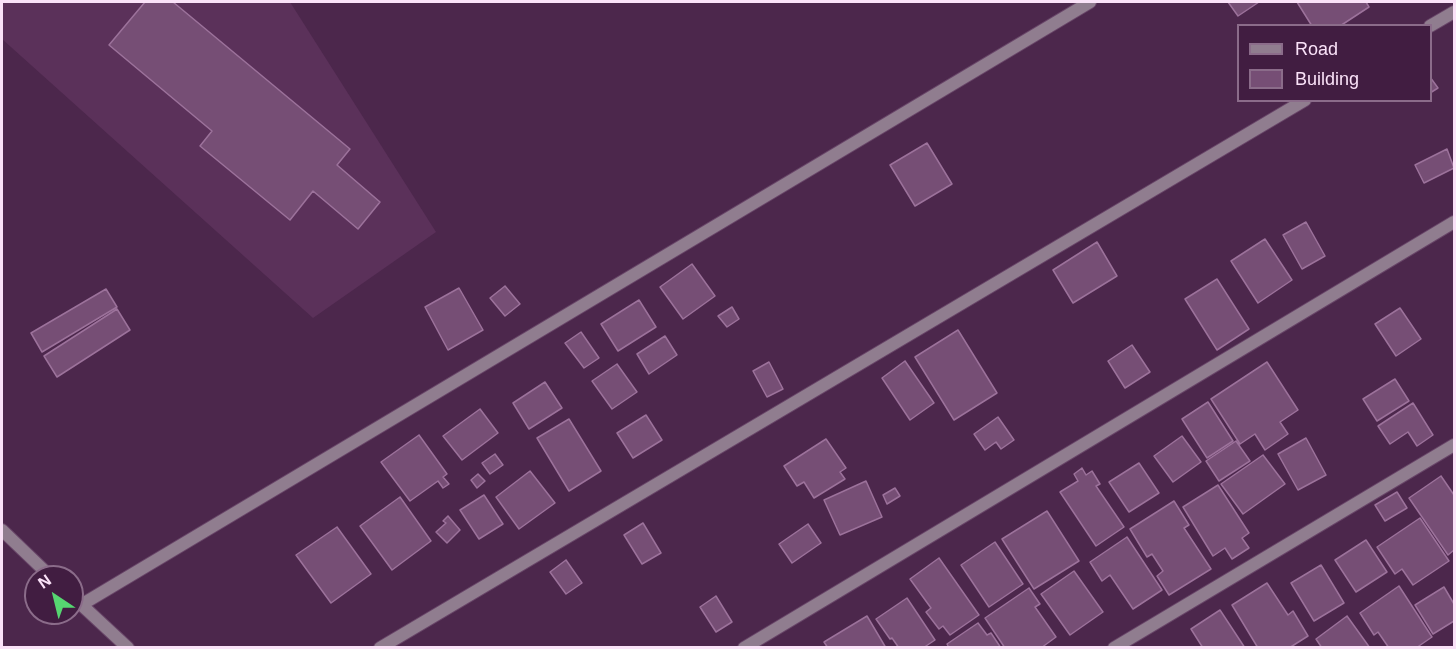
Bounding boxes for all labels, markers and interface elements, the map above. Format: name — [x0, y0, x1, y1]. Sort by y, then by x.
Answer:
legend — [1237, 24, 1432, 102]
text: Road — [1295, 39, 1338, 59]
text: Building — [1295, 69, 1359, 89]
north arrow — [24, 565, 84, 625]
text: N — [35, 571, 54, 592]

